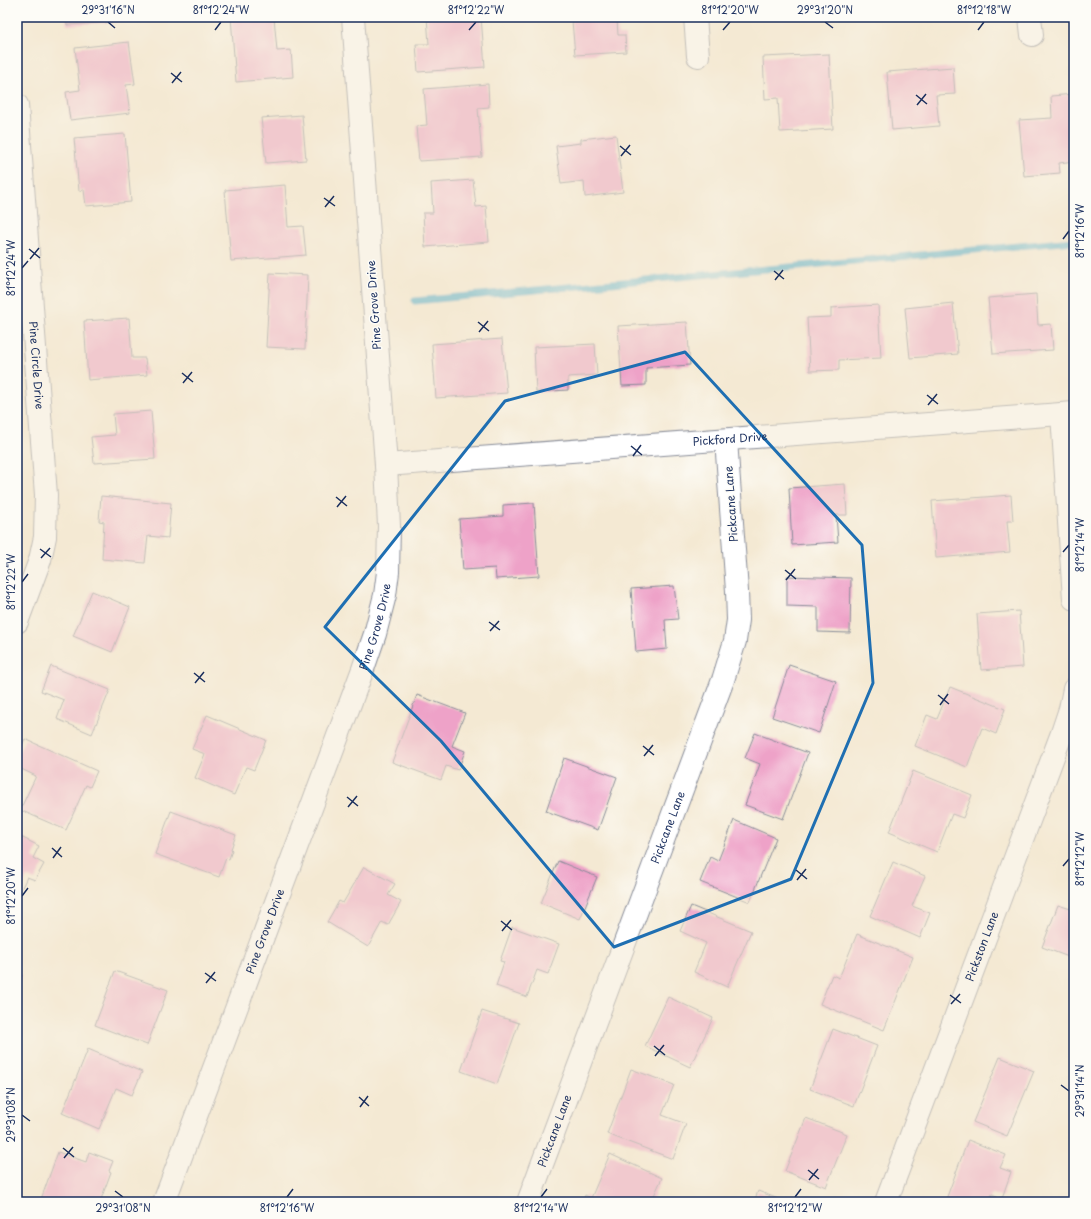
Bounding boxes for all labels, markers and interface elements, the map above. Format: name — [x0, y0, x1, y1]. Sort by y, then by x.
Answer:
text: 29°31'16"N — [81, 2, 135, 17]
text: 81°12'24"W — [193, 2, 250, 17]
text: 81°12'22"W — [448, 2, 505, 17]
text: 81°12'20"W — [701, 2, 759, 17]
text: 29°31'20"N — [797, 2, 853, 17]
text: 81°12'18"W — [957, 2, 1012, 17]
text: 81°12'16"W — [1072, 203, 1087, 258]
text: 81°12'24"W — [3, 239, 18, 296]
street label: Pine Grove Drive — [362, 260, 385, 350]
street label: Pine Circle Drive — [25, 321, 49, 410]
street label: Pickford Drive — [692, 427, 768, 450]
street label: Pickcane Lane — [719, 465, 742, 543]
text: 81°12'14"W — [1072, 517, 1087, 572]
text: 81°12'22"W — [3, 553, 18, 610]
street label: Pine Grove Drive — [354, 582, 394, 672]
street label: Pickcane Lane — [646, 788, 689, 866]
text: 81°12'12"W — [1072, 831, 1087, 886]
text: 81°12'20"W — [3, 867, 18, 925]
street label: Pine Grove Drive — [241, 886, 288, 976]
street label: Pickston Lane — [961, 909, 1002, 984]
text: 29°31'14"N — [1072, 1064, 1087, 1118]
text: 29°31'08"N — [3, 1087, 18, 1143]
street label: Pickcane Lane — [533, 1092, 575, 1169]
text: 29°31'08"N — [95, 1200, 151, 1215]
text: 81°12'16"W — [260, 1200, 315, 1215]
text: 81°12'14"W — [514, 1200, 569, 1215]
text: 81°12'12"W — [768, 1200, 823, 1215]

